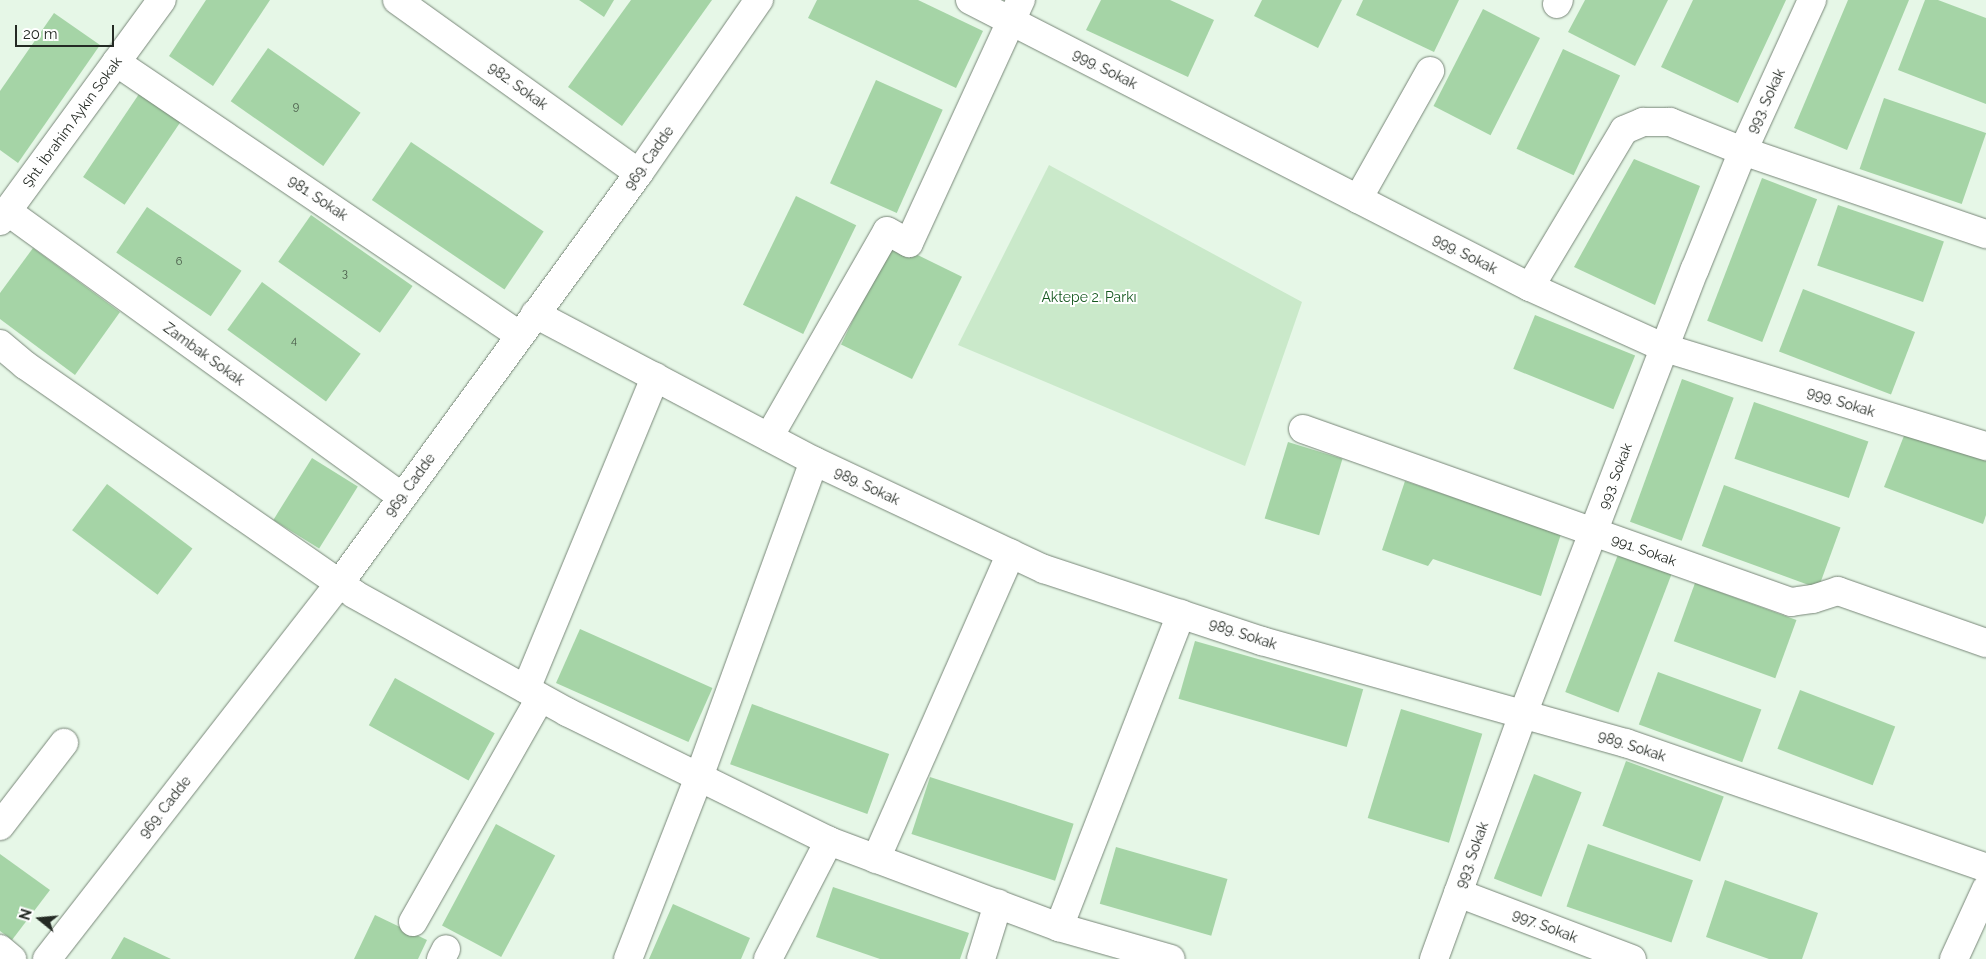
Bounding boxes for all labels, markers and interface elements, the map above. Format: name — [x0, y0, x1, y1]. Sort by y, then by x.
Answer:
scale bar — [18, 15, 116, 47]
text: 20 m — [23, 25, 58, 43]
street label: 999. Sokak — [1070, 46, 1140, 92]
street label: Şht. İbrahim Aykın Sokak — [19, 53, 125, 191]
street label: 982. Sokak — [485, 59, 551, 113]
street label: 993. Sokak — [1744, 66, 1788, 136]
house number: 9 — [293, 100, 299, 114]
street label: 969. Cadde — [621, 123, 677, 193]
street label: 981. Sokak — [285, 172, 351, 224]
street label: 999. Sokak — [1430, 231, 1500, 277]
house number: 6 — [176, 255, 182, 269]
house number: 3 — [342, 267, 348, 281]
park label: Aktepe 2. Parkı — [1041, 289, 1137, 305]
street label: Zambak Sokak — [160, 319, 248, 389]
house number: 4 — [291, 334, 297, 348]
street label: 999. Sokak — [1805, 384, 1877, 420]
street label: 993. Sokak — [1595, 441, 1635, 511]
street label: 969. Cadde — [381, 450, 439, 520]
street label: 989. Sokak — [832, 464, 902, 508]
street label: 991. Sokak — [1609, 530, 1679, 570]
street label: 989. Sokak — [1207, 615, 1279, 653]
street label: 989. Sokak — [1596, 727, 1668, 765]
street label: 969. Cadde — [136, 773, 194, 841]
street label: 993. Sokak — [1452, 820, 1492, 890]
north arrow — [15, 894, 65, 944]
street label: 997. Sokak — [1510, 906, 1580, 946]
text: N — [16, 907, 35, 922]

